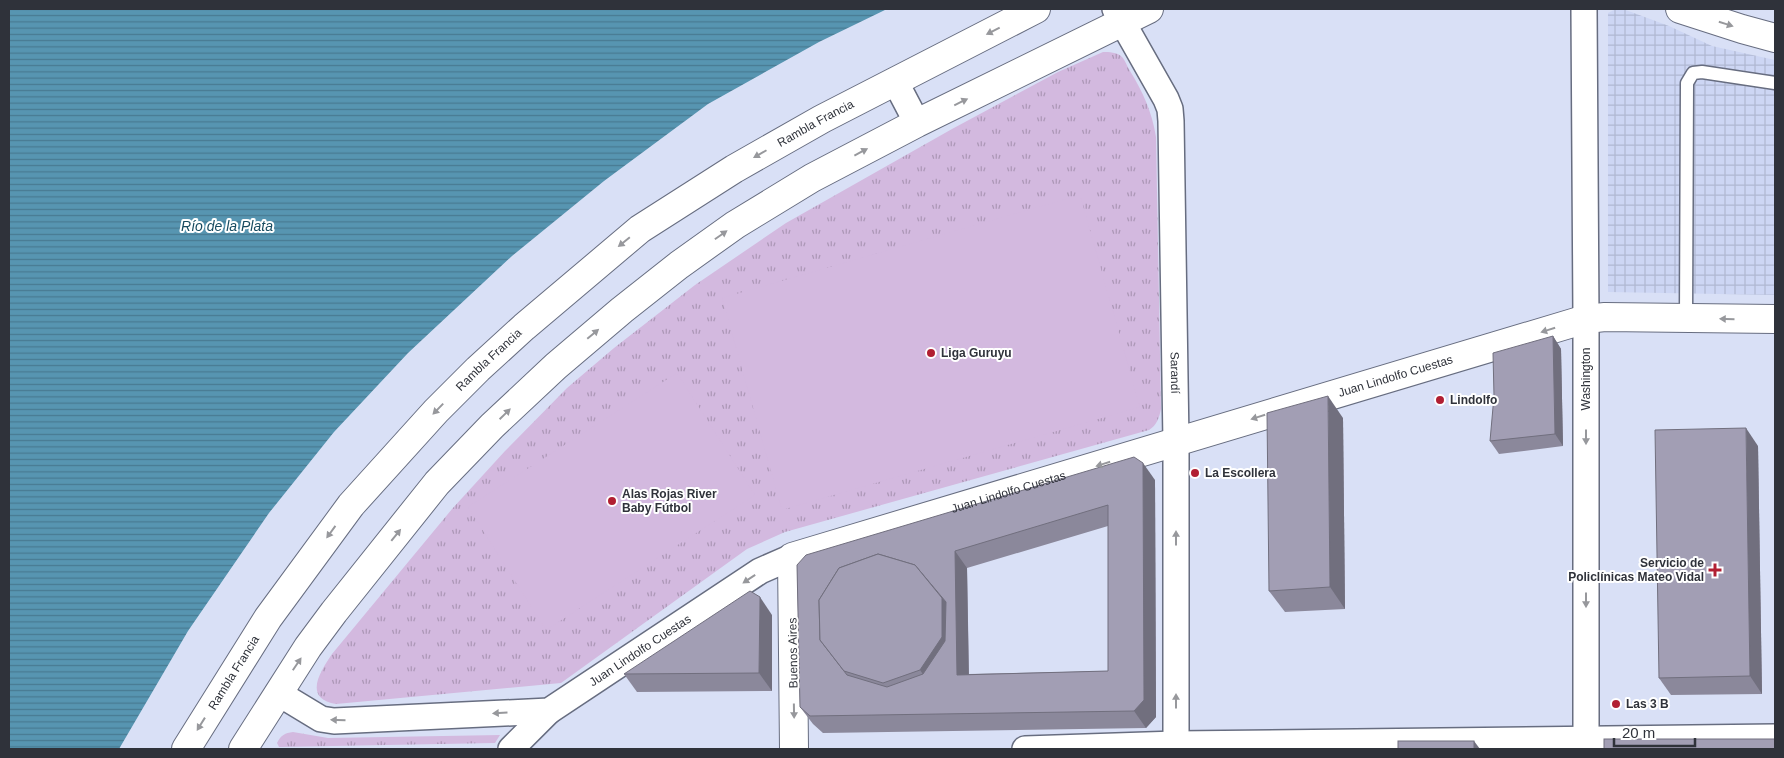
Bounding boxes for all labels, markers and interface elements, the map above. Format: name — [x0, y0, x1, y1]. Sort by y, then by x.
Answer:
one-way arrow — [1719, 21, 1734, 29]
one-way arrow — [985, 27, 1000, 35]
street label: Rambla Francia — [775, 97, 856, 150]
one-way arrow — [954, 98, 968, 106]
one-way arrow — [854, 148, 869, 156]
one-way arrow — [753, 149, 766, 158]
water label: Río de la Plata — [181, 218, 273, 234]
one-way arrow — [715, 230, 728, 240]
one-way arrow — [617, 237, 630, 248]
one-way arrow — [1718, 314, 1734, 322]
street label: Rambla Francia — [453, 326, 525, 394]
one-way arrow — [1541, 327, 1556, 335]
one-way arrow — [587, 329, 600, 340]
place label: Liga Guruyu — [941, 346, 1012, 360]
marker: Liga Guruyu — [925, 347, 937, 359]
street label: Washington — [1579, 348, 1593, 410]
street label: Sarandí — [1168, 352, 1182, 395]
street label: Juan Lindolfo Cuestas — [1336, 352, 1454, 400]
place label: Lindolfo — [1450, 393, 1497, 407]
marker: Lindolfo — [1434, 394, 1446, 406]
one-way arrow — [432, 403, 444, 415]
one-way arrow — [498, 408, 510, 420]
one-way arrow — [1251, 413, 1266, 421]
one-way arrow — [1582, 430, 1590, 446]
one-way arrow — [1095, 460, 1110, 468]
place label: La Escollera — [1205, 466, 1276, 480]
marker: La Escollera — [1189, 467, 1201, 479]
street label: Juan Lindolfo Cuestas — [949, 468, 1067, 516]
place label: Alas Rojas River Baby Fútbol — [622, 487, 717, 515]
marker: Alas Rojas River Baby Fútbol — [606, 495, 618, 507]
one-way arrow — [326, 525, 336, 539]
one-way arrow — [391, 529, 402, 542]
one-way arrow — [1172, 530, 1180, 546]
place label: Servicio de Policlínicas Mateo Vidal — [1568, 556, 1704, 584]
marker: Servicio de Policlínicas Mateo Vidal — [1708, 563, 1722, 577]
one-way arrow — [742, 574, 755, 584]
one-way arrow — [1582, 592, 1590, 608]
street label: Juan Lindolfo Cuestas — [587, 612, 694, 689]
street label: Buenos Aires — [785, 618, 801, 688]
street label: Rambla Francia — [205, 633, 262, 712]
one-way arrow — [293, 657, 302, 670]
one-way arrow — [1172, 692, 1180, 708]
place label: Las 3 B — [1626, 697, 1669, 711]
marker: Las 3 B — [1610, 698, 1622, 710]
one-way arrow — [790, 703, 798, 719]
one-way arrow — [492, 709, 508, 717]
one-way arrow — [330, 716, 346, 724]
scale bar — [1614, 716, 1695, 748]
one-way arrow — [196, 717, 205, 730]
text: 20 m — [1622, 724, 1655, 741]

